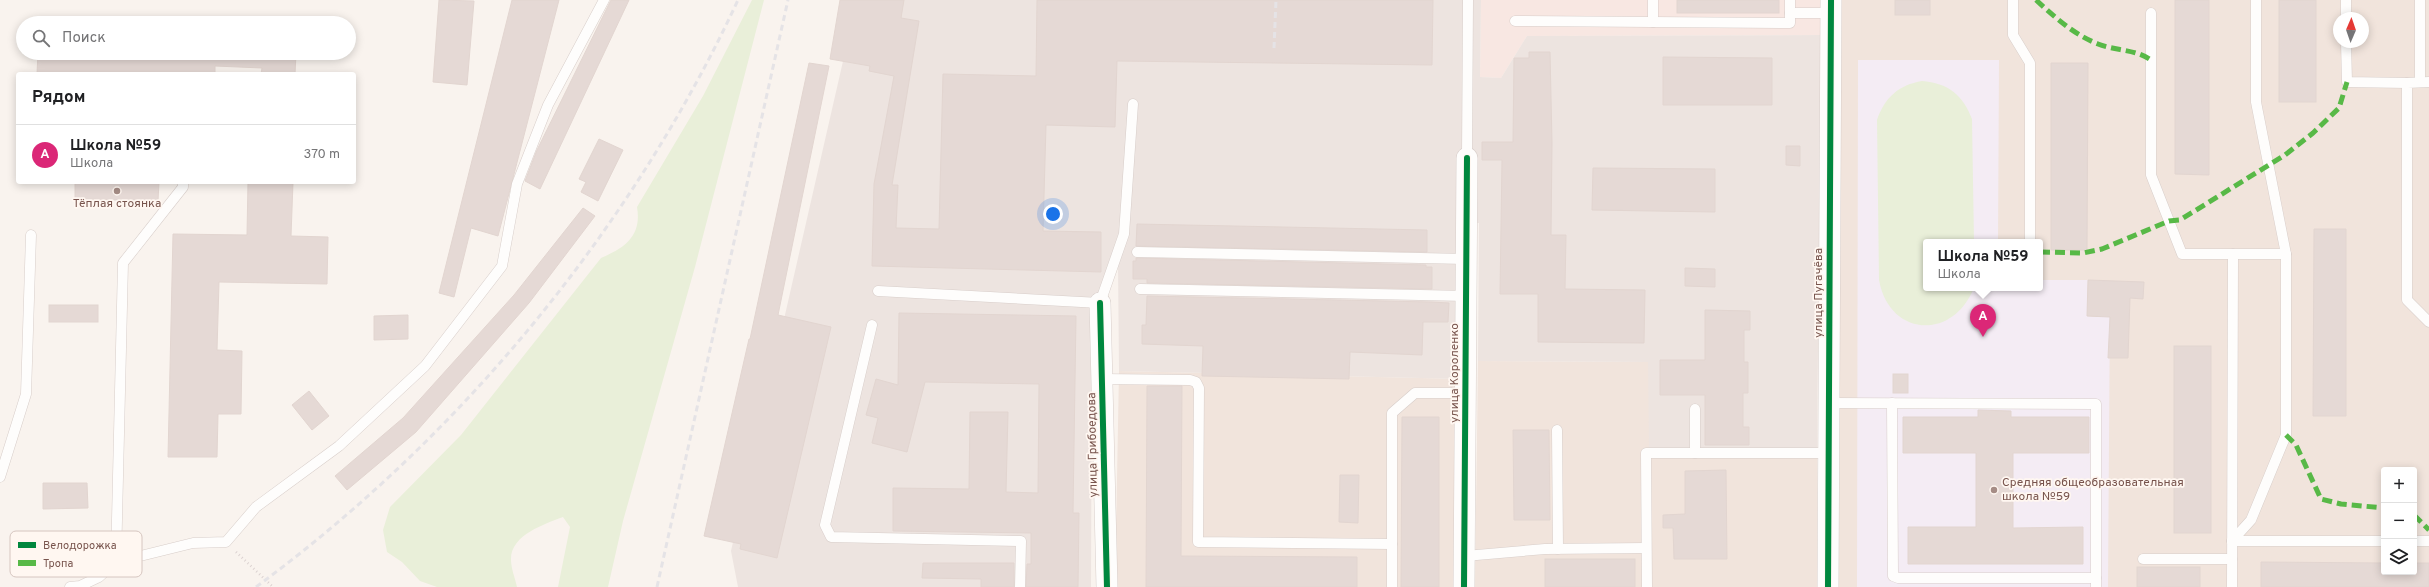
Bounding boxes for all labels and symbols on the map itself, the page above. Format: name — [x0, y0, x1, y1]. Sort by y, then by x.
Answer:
north arrow — [2333, 12, 2369, 48]
marker: Тёплая стоянка — [112, 186, 122, 196]
place label: Тёплая стоянка — [73, 196, 161, 212]
your location — [1043, 204, 1063, 224]
street label: улица Пугачёва — [1811, 248, 1827, 338]
pin: A — [1970, 304, 1996, 337]
street label: улица Короленко — [1447, 323, 1463, 423]
street label: улица Грибоедова — [1084, 392, 1102, 498]
place label: Средняя общеобразовательная школа №59 — [2002, 475, 2184, 505]
marker: Средняя общеобразовательная школа №59 — [1989, 485, 1999, 495]
legend — [10, 531, 142, 577]
text: Велодорожка — [43, 539, 117, 553]
text: Тропа — [43, 557, 73, 571]

